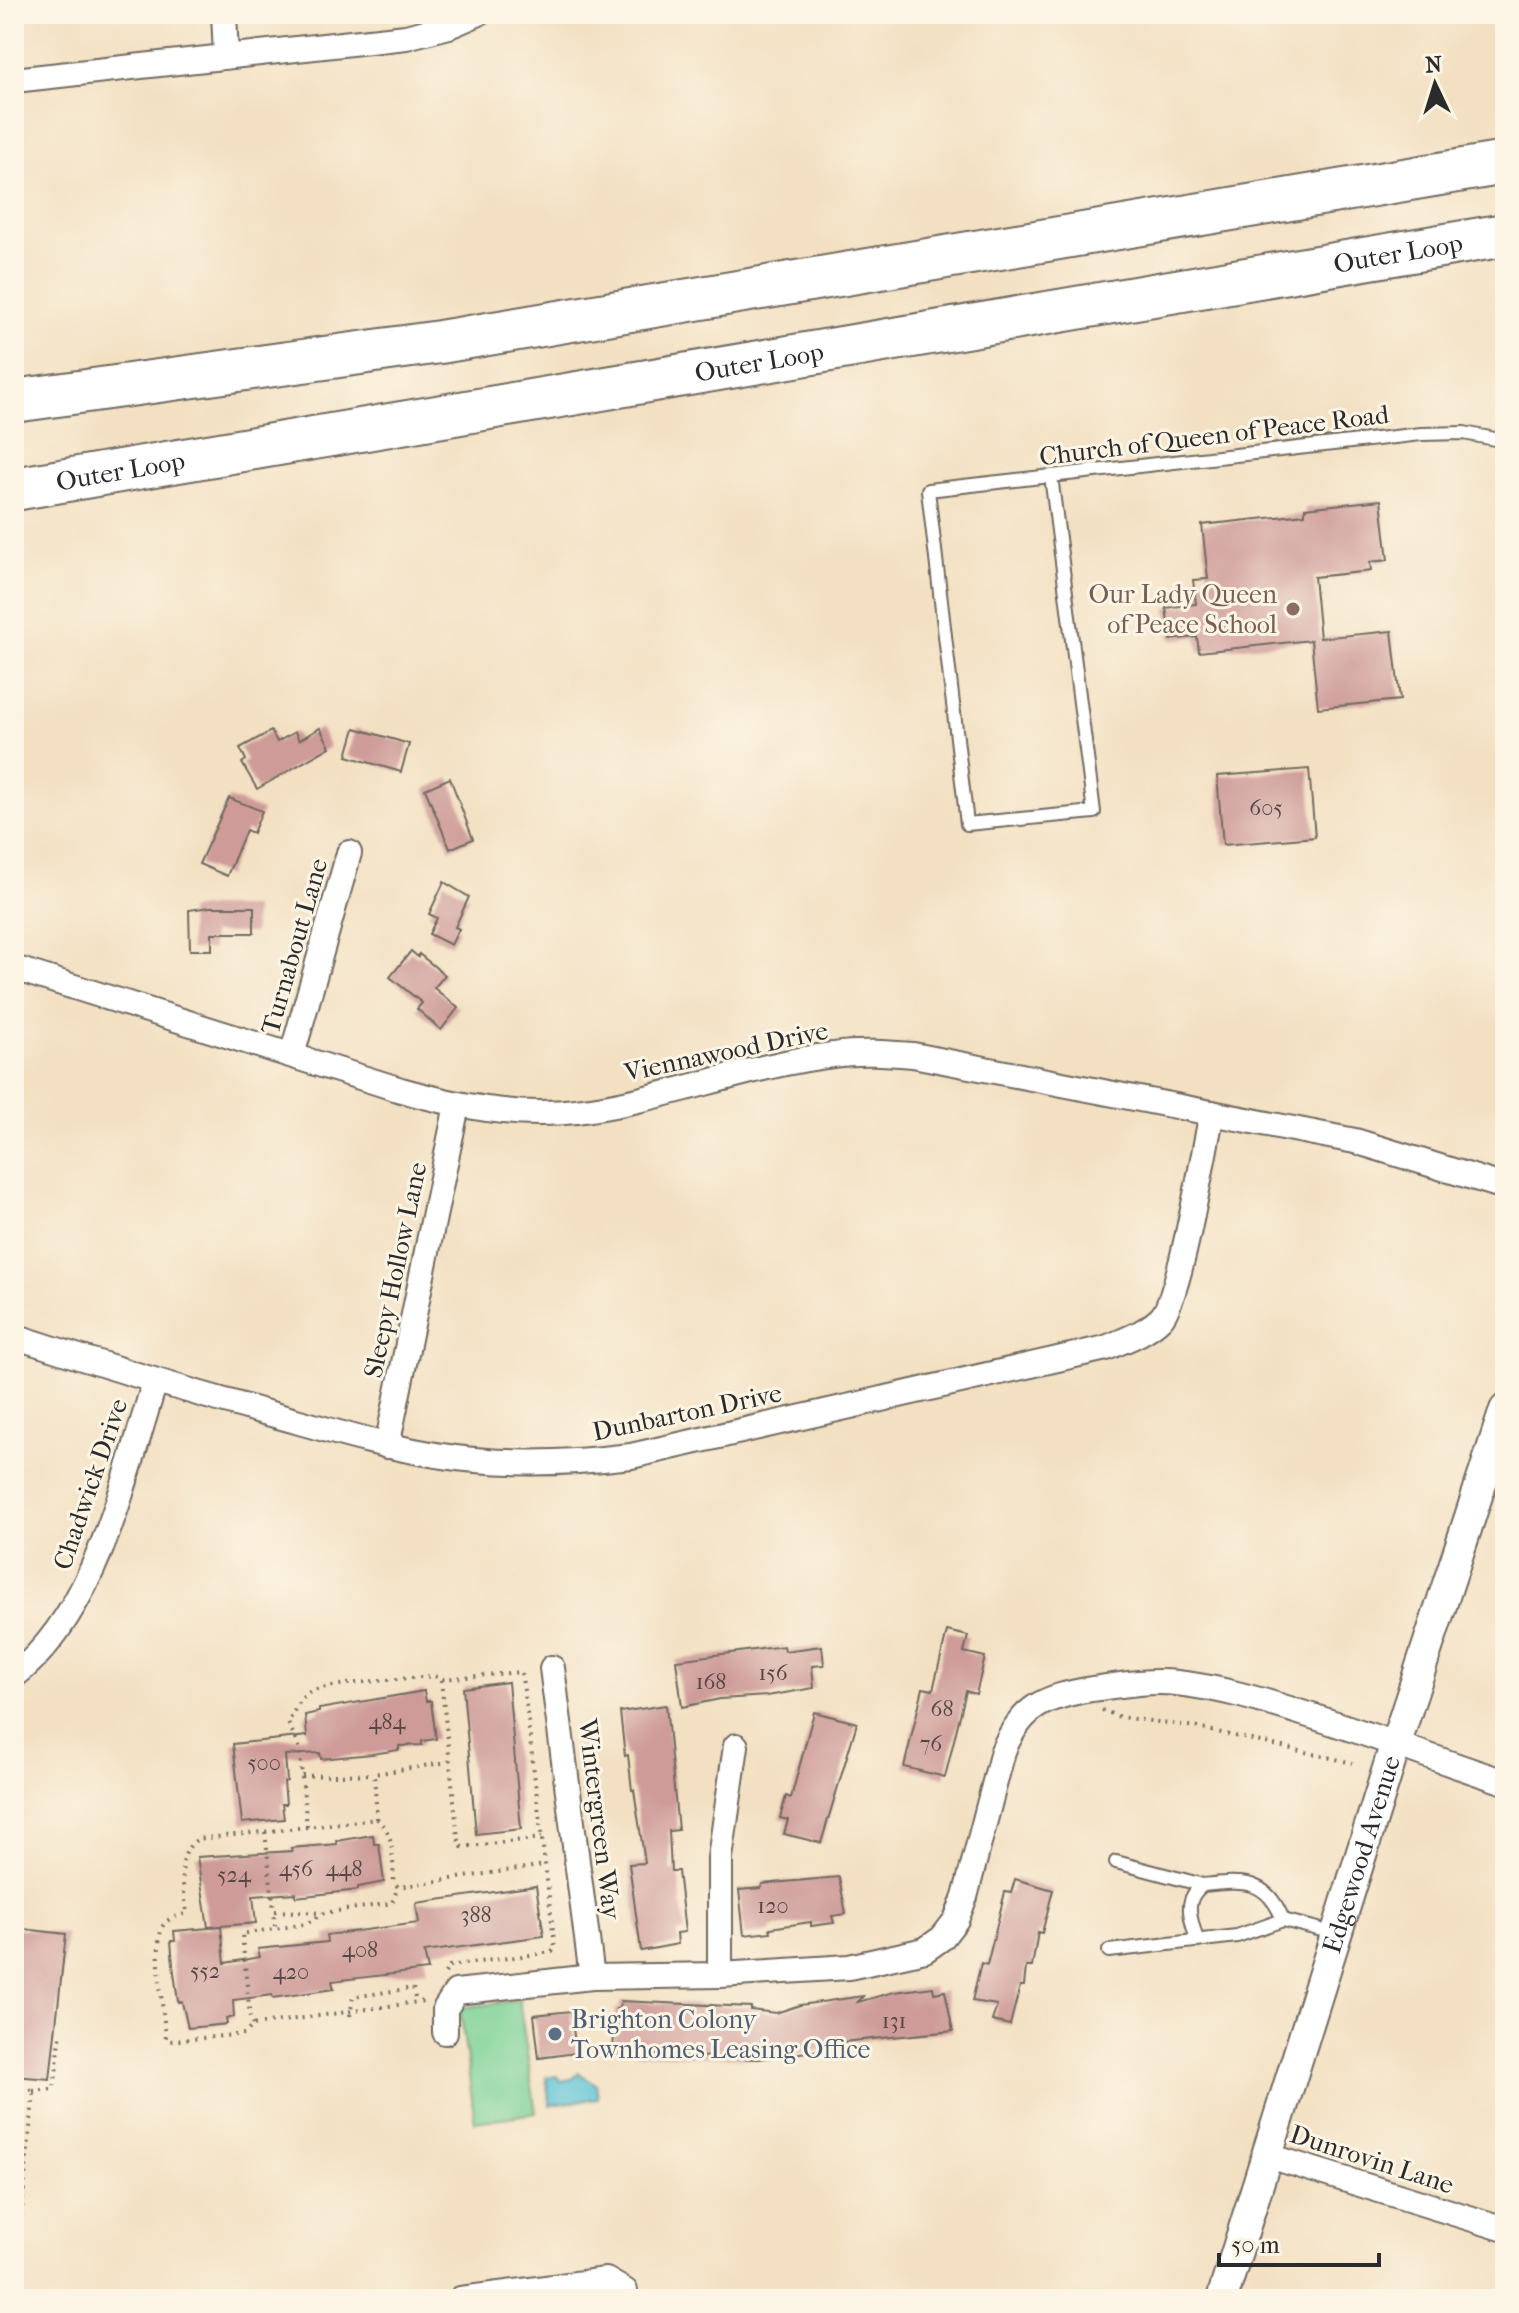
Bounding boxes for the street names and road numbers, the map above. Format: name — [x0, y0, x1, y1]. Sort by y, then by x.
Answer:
street label: Outer Loop — [1331, 227, 1465, 280]
street label: Outer Loop — [692, 336, 826, 389]
street label: Church of Queen of Peace Road — [1037, 399, 1392, 472]
street label: Outer Loop — [54, 445, 187, 498]
street label: Turnabout Lane — [255, 855, 334, 1038]
street label: Viennawood Drive — [620, 1015, 831, 1088]
street label: Sleepy Hollow Lane — [357, 1159, 434, 1381]
street label: Dunbarton Drive — [590, 1377, 785, 1448]
street label: Chadwick Drive — [47, 1394, 134, 1574]
street label: Wintergreen Way — [572, 1716, 627, 1922]
street label: Edgewood Avenue — [1316, 1752, 1407, 1957]
street label: Dunrovin Lane — [1286, 2118, 1458, 2201]

